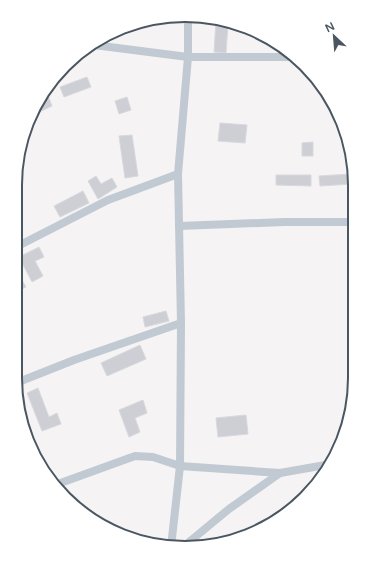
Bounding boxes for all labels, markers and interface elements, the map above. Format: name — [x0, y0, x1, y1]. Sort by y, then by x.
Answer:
north arrow — [314, 16, 354, 56]
text: N — [323, 20, 337, 35]

